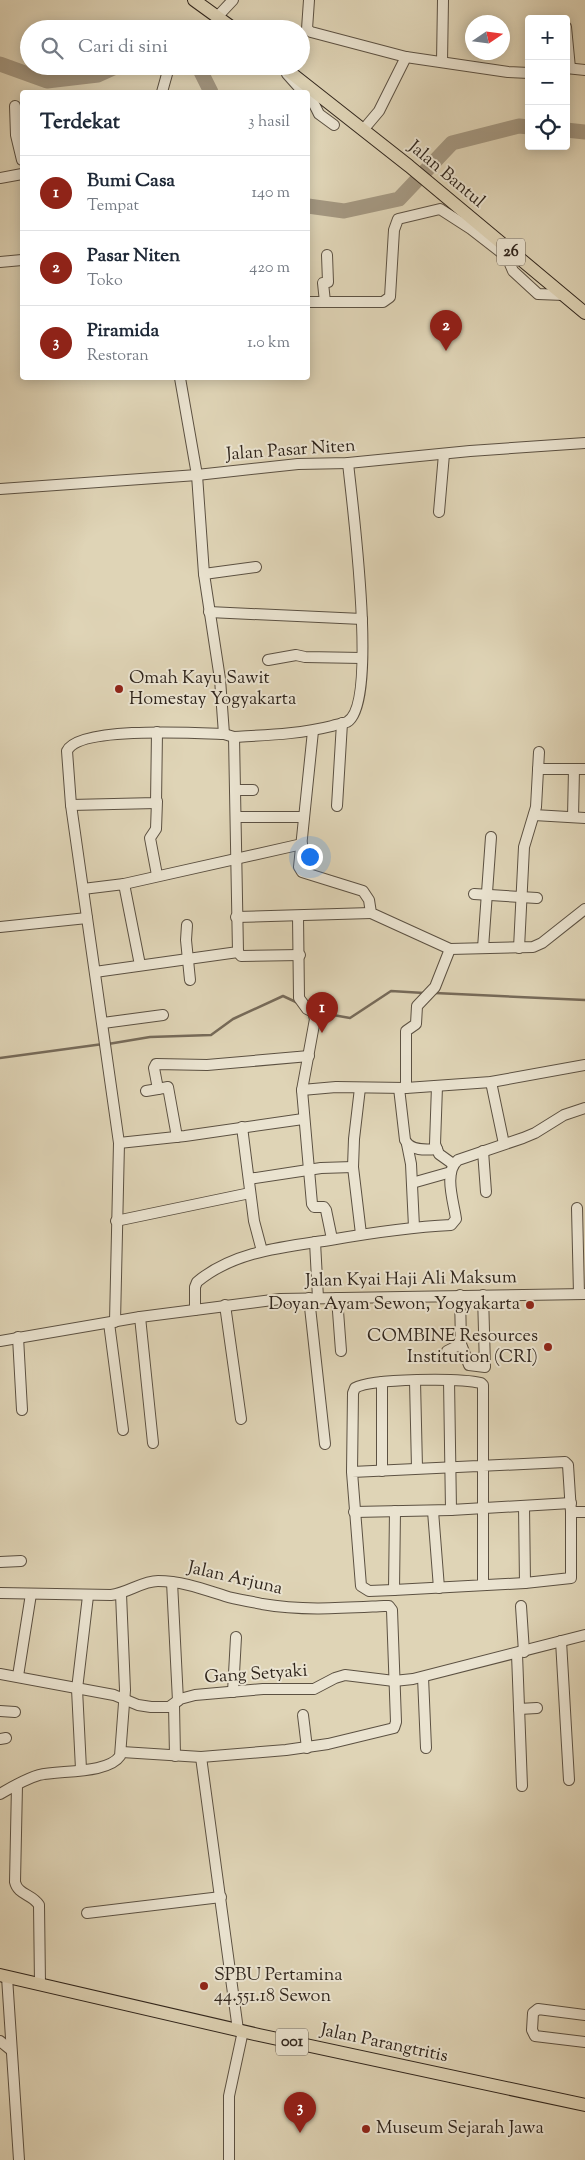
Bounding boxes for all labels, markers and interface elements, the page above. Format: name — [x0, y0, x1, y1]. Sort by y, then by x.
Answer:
north arrow — [465, 15, 510, 60]
map controls — [525, 15, 570, 150]
button: + — [525, 15, 570, 60]
search box — [20, 20, 310, 75]
icon: search — [38, 34, 66, 62]
text: Cari di sini — [78, 34, 168, 61]
button: − — [525, 60, 570, 105]
button: locate — [525, 105, 570, 150]
text: Terdekat — [40, 108, 120, 138]
text: 3 hasil — [248, 111, 290, 134]
street label: Jalan Bantul — [401, 135, 490, 215]
text: Bumi Casa — [87, 168, 175, 195]
text: 1 — [53, 182, 59, 205]
text: 140 m — [252, 182, 290, 205]
text: Tempat — [87, 195, 139, 218]
road number: 26 — [497, 238, 525, 266]
text: Pasar Niten — [87, 243, 180, 270]
text: 2 — [52, 257, 60, 280]
text: 420 m — [249, 257, 290, 280]
text: Toko — [87, 270, 123, 293]
pin: 2 — [430, 310, 462, 351]
text: Piramida — [87, 318, 159, 345]
text: 3 — [53, 332, 59, 355]
text: 1.0 km — [247, 332, 290, 355]
text: Restoran — [87, 345, 149, 368]
street label: Jalan Pasar Niten — [224, 433, 357, 469]
place label: Omah Kayu Sawit Homestay Yogyakarta — [129, 666, 296, 713]
marker: Omah Kayu Sawit Homestay Yogyakarta — [113, 683, 125, 695]
your location — [297, 844, 323, 870]
pin: 1 — [306, 992, 338, 1033]
street label: Jalan Kyai Haji Ali Maksum — [304, 1265, 517, 1295]
place label: Doyan Ayam Sewon, Yogyakarta — [268, 1292, 520, 1318]
marker: Doyan Ayam Sewon, Yogyakarta — [524, 1299, 536, 1311]
place label: COMBINE Resources Institution (CRI) — [367, 1324, 538, 1371]
marker: COMBINE Resources Institution (CRI) — [542, 1341, 554, 1353]
street label: Jalan Arjuna — [184, 1555, 285, 1603]
street label: Gang Setyaki — [203, 1658, 309, 1692]
place label: SPBU Pertamina 44.551.18 Sewon — [214, 1963, 343, 2010]
marker: SPBU Pertamina 44.551.18 Sewon — [198, 1980, 210, 1992]
street label: Jalan Parangtritis — [317, 2018, 450, 2070]
road number: 001 — [276, 2028, 308, 2056]
pin: 3 — [284, 2092, 316, 2133]
place label: Museum Sejarah Jawa — [376, 2116, 544, 2142]
marker: Museum Sejarah Jawa — [360, 2123, 372, 2135]

